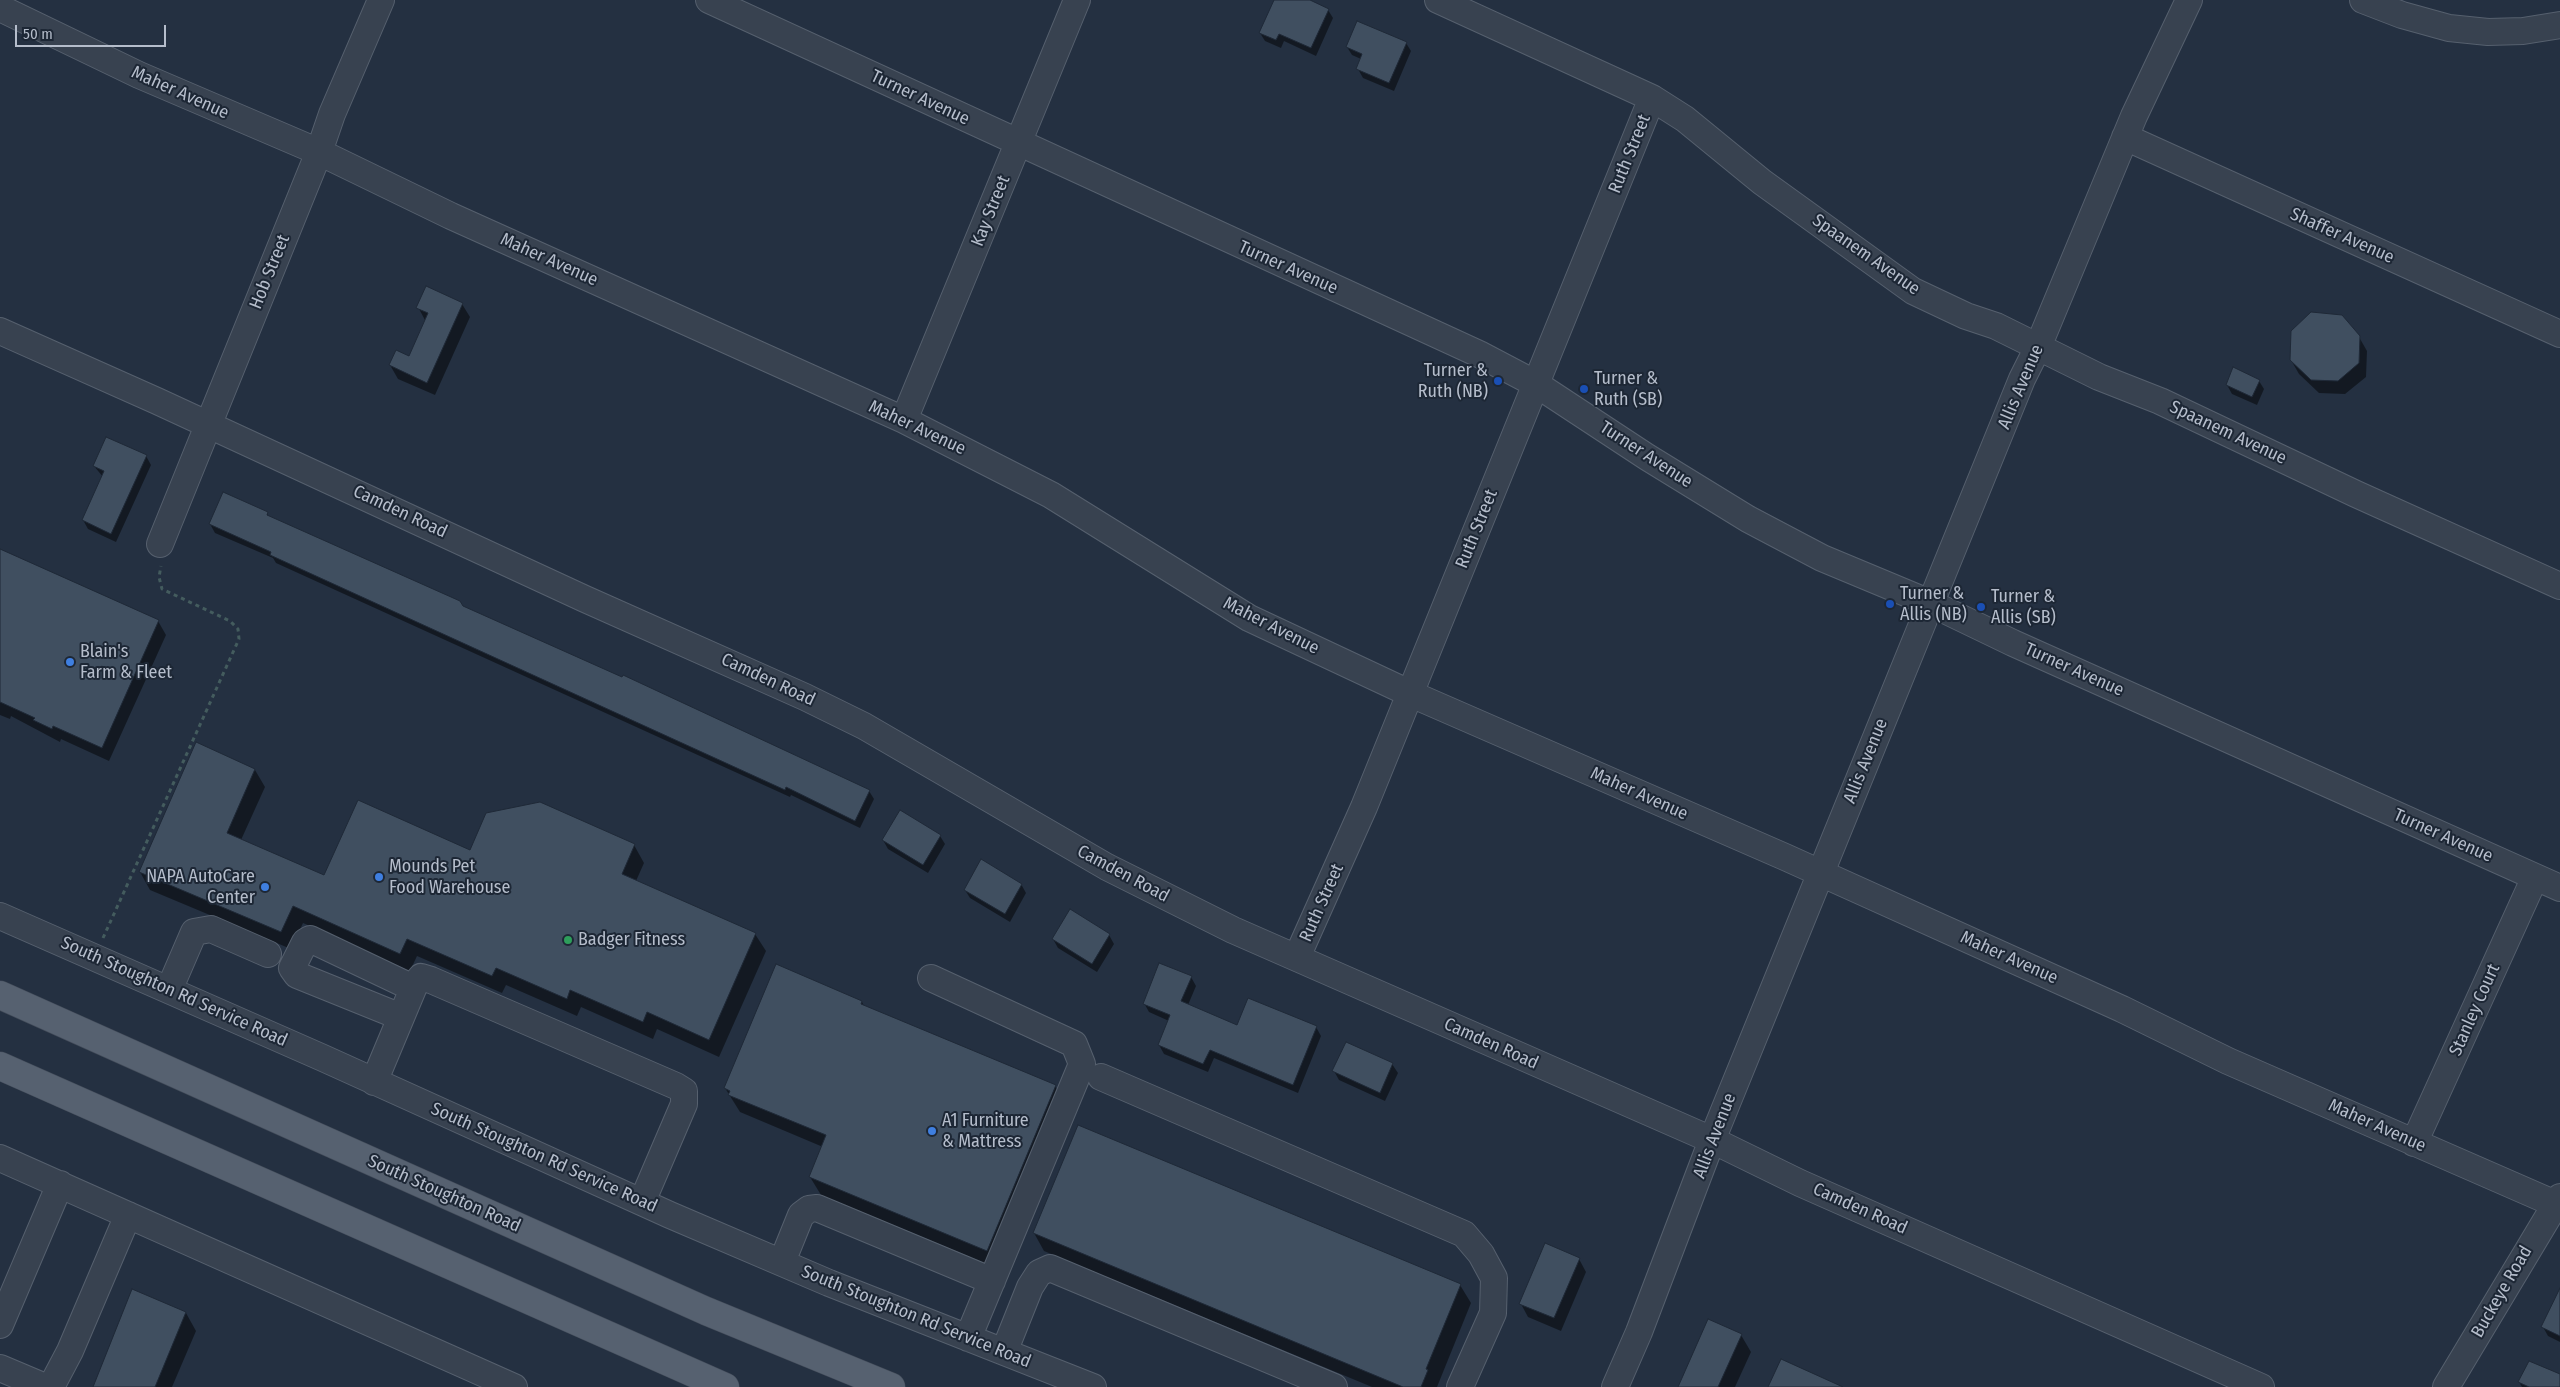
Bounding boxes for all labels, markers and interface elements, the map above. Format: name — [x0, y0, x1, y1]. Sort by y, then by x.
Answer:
scale bar — [18, 15, 169, 47]
text: 50 m — [23, 25, 53, 43]
street label: Maher Avenue — [128, 62, 232, 124]
street label: Turner Avenue — [867, 66, 973, 130]
street label: Ruth Street — [1604, 111, 1656, 197]
street label: Kay Street — [967, 172, 1015, 250]
street label: Shaffer Avenue — [2287, 203, 2397, 269]
street label: Spaanem Avenue — [1808, 210, 1924, 300]
street label: Maher Avenue — [497, 229, 601, 291]
street label: Hob Street — [245, 232, 295, 312]
street label: Turner Avenue — [1235, 237, 1341, 299]
street label: Allis Avenue — [1994, 342, 2048, 432]
place label: Turner & Ruth (NB) — [1418, 360, 1488, 402]
place label: Turner & Ruth (SB) — [1594, 368, 1662, 410]
marker: Turner & Ruth (NB) — [1492, 375, 1504, 387]
marker: Turner & Ruth (SB) — [1578, 383, 1590, 395]
street label: Maher Avenue — [865, 396, 969, 460]
street label: Spaanem Avenue — [2166, 396, 2290, 470]
street label: Turner Avenue — [1596, 417, 1696, 493]
street label: Camden Road — [350, 481, 450, 543]
street label: Ruth Street — [1451, 486, 1503, 572]
place label: Turner & Allis (NB) — [1900, 583, 1967, 626]
place label: Turner & Allis (SB) — [1991, 586, 2056, 628]
street label: Maher Avenue — [1219, 593, 1323, 659]
marker: Turner & Allis (NB) — [1884, 598, 1896, 610]
marker: Turner & Allis (SB) — [1975, 601, 1987, 613]
street label: Turner Avenue — [2021, 639, 2127, 701]
place label: Blain's Farm & Fleet — [80, 641, 172, 684]
street label: Camden Road — [718, 649, 818, 711]
marker: Blain's Farm & Fleet — [64, 656, 76, 668]
street label: Allis Avenue — [1839, 715, 1893, 807]
street label: Maher Avenue — [1587, 763, 1691, 825]
street label: Turner Avenue — [2390, 805, 2496, 867]
street label: Camden Road — [1073, 841, 1173, 907]
place label: Mounds Pet Food Warehouse — [389, 856, 510, 899]
street label: Ruth Street — [1295, 861, 1349, 945]
place label: NAPA AutoCare Center — [146, 866, 255, 909]
marker: Mounds Pet Food Warehouse — [373, 871, 385, 883]
marker: NAPA AutoCare Center — [259, 881, 271, 893]
street label: Maher Avenue — [1957, 927, 2061, 989]
place label: Badger Fitness — [578, 929, 685, 951]
street label: South Stoughton Rd Service Road — [57, 932, 291, 1052]
marker: Badger Fitness — [562, 934, 574, 946]
street label: Stanley Court — [2445, 961, 2505, 1059]
street label: Camden Road — [1440, 1014, 1542, 1074]
street label: Allis Avenue — [1689, 1090, 1741, 1182]
street label: Maher Avenue — [2325, 1095, 2429, 1157]
street label: South Stoughton Rd Service Road — [427, 1098, 661, 1218]
place label: A1 Furniture & Mattress — [942, 1110, 1029, 1152]
marker: A1 Furniture & Mattress — [926, 1125, 938, 1137]
street label: South Stoughton Road — [364, 1151, 524, 1237]
street label: Camden Road — [1809, 1179, 1911, 1239]
street label: Buckeye Road — [2467, 1242, 2537, 1342]
street label: South Stoughton Rd Service Road — [798, 1261, 1034, 1373]

